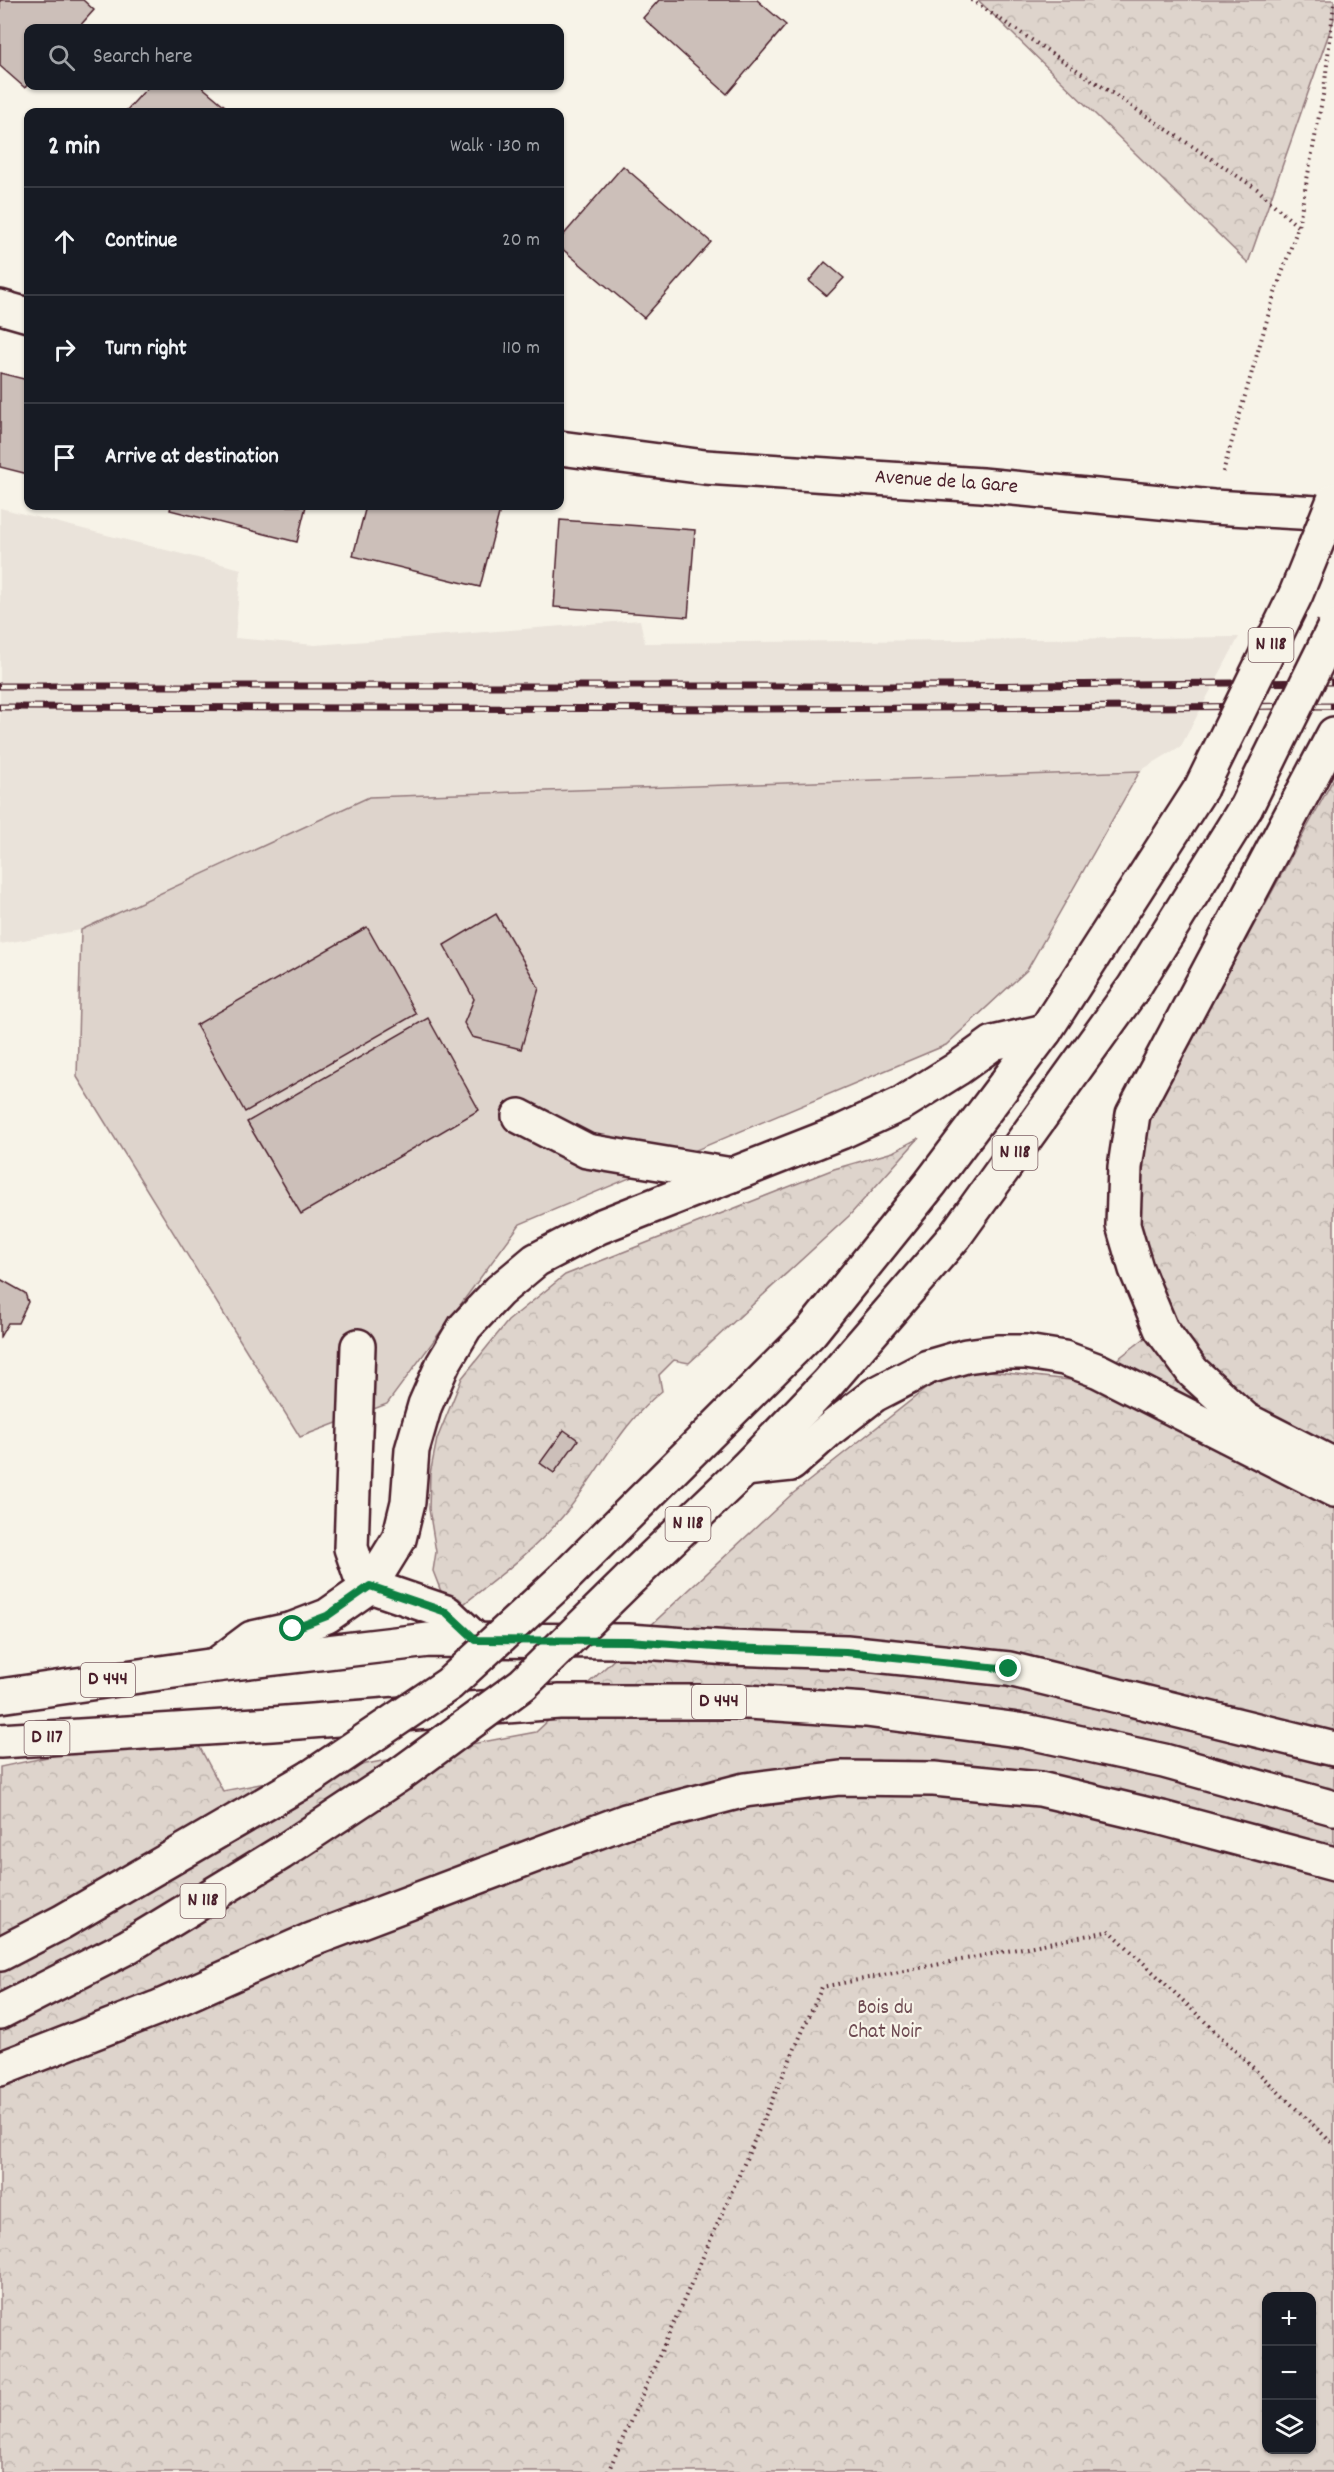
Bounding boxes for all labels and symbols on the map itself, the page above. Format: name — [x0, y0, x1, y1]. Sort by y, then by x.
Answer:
street label: Avenue de la Gare — [874, 463, 1019, 503]
road number: N 118 — [1248, 628, 1294, 662]
road number: N 118 — [992, 1136, 1038, 1170]
road number: N 118 — [666, 1507, 710, 1541]
route start — [279, 1615, 305, 1641]
route end — [995, 1655, 1021, 1681]
road number: D 444 — [81, 1663, 135, 1697]
road number: D 444 — [692, 1685, 746, 1719]
road number: D 117 — [24, 1721, 70, 1755]
road number: N 118 — [180, 1884, 226, 1918]
park label: Bois du Chat Noir — [848, 1994, 922, 2048]

